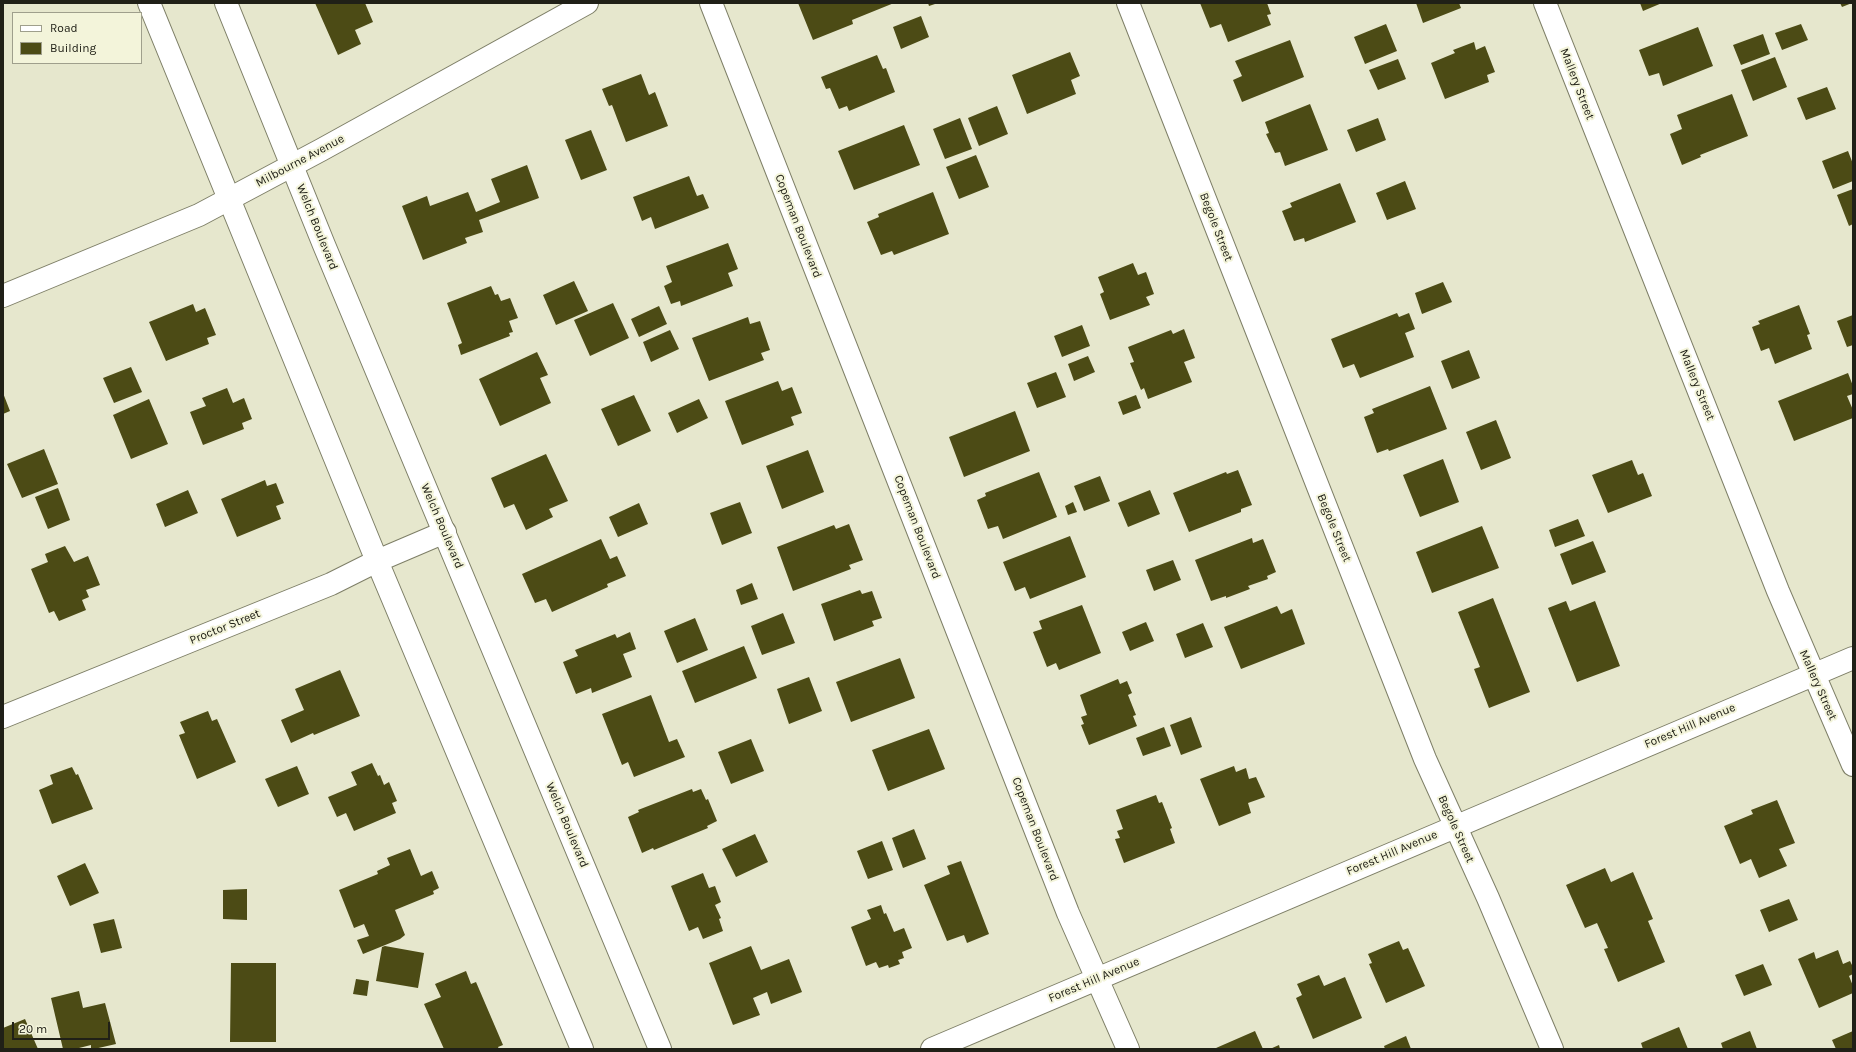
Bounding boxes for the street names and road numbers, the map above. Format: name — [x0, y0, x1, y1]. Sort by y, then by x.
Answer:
street label: Mallery Street — [1557, 46, 1597, 122]
street label: Milbourne Avenue — [253, 132, 347, 190]
street label: Copeman Boulevard — [772, 172, 824, 280]
street label: Welch Boulevard — [293, 182, 341, 272]
street label: Begole Street — [1196, 191, 1236, 263]
street label: Mallery Street — [1676, 347, 1718, 423]
street label: Copeman Boulevard — [891, 473, 943, 581]
street label: Welch Boulevard — [418, 481, 466, 571]
street label: Begole Street — [1314, 492, 1354, 564]
street label: Proctor Street — [188, 606, 262, 648]
street label: Mallery Street — [1796, 648, 1840, 722]
street label: Forest Hill Avenue — [1642, 700, 1738, 752]
street label: Copeman Boulevard — [1009, 775, 1061, 883]
street label: Welch Boulevard — [543, 780, 591, 870]
street label: Begole Street — [1435, 793, 1477, 865]
street label: Forest Hill Avenue — [1344, 827, 1440, 879]
street label: Forest Hill Avenue — [1046, 954, 1142, 1006]

